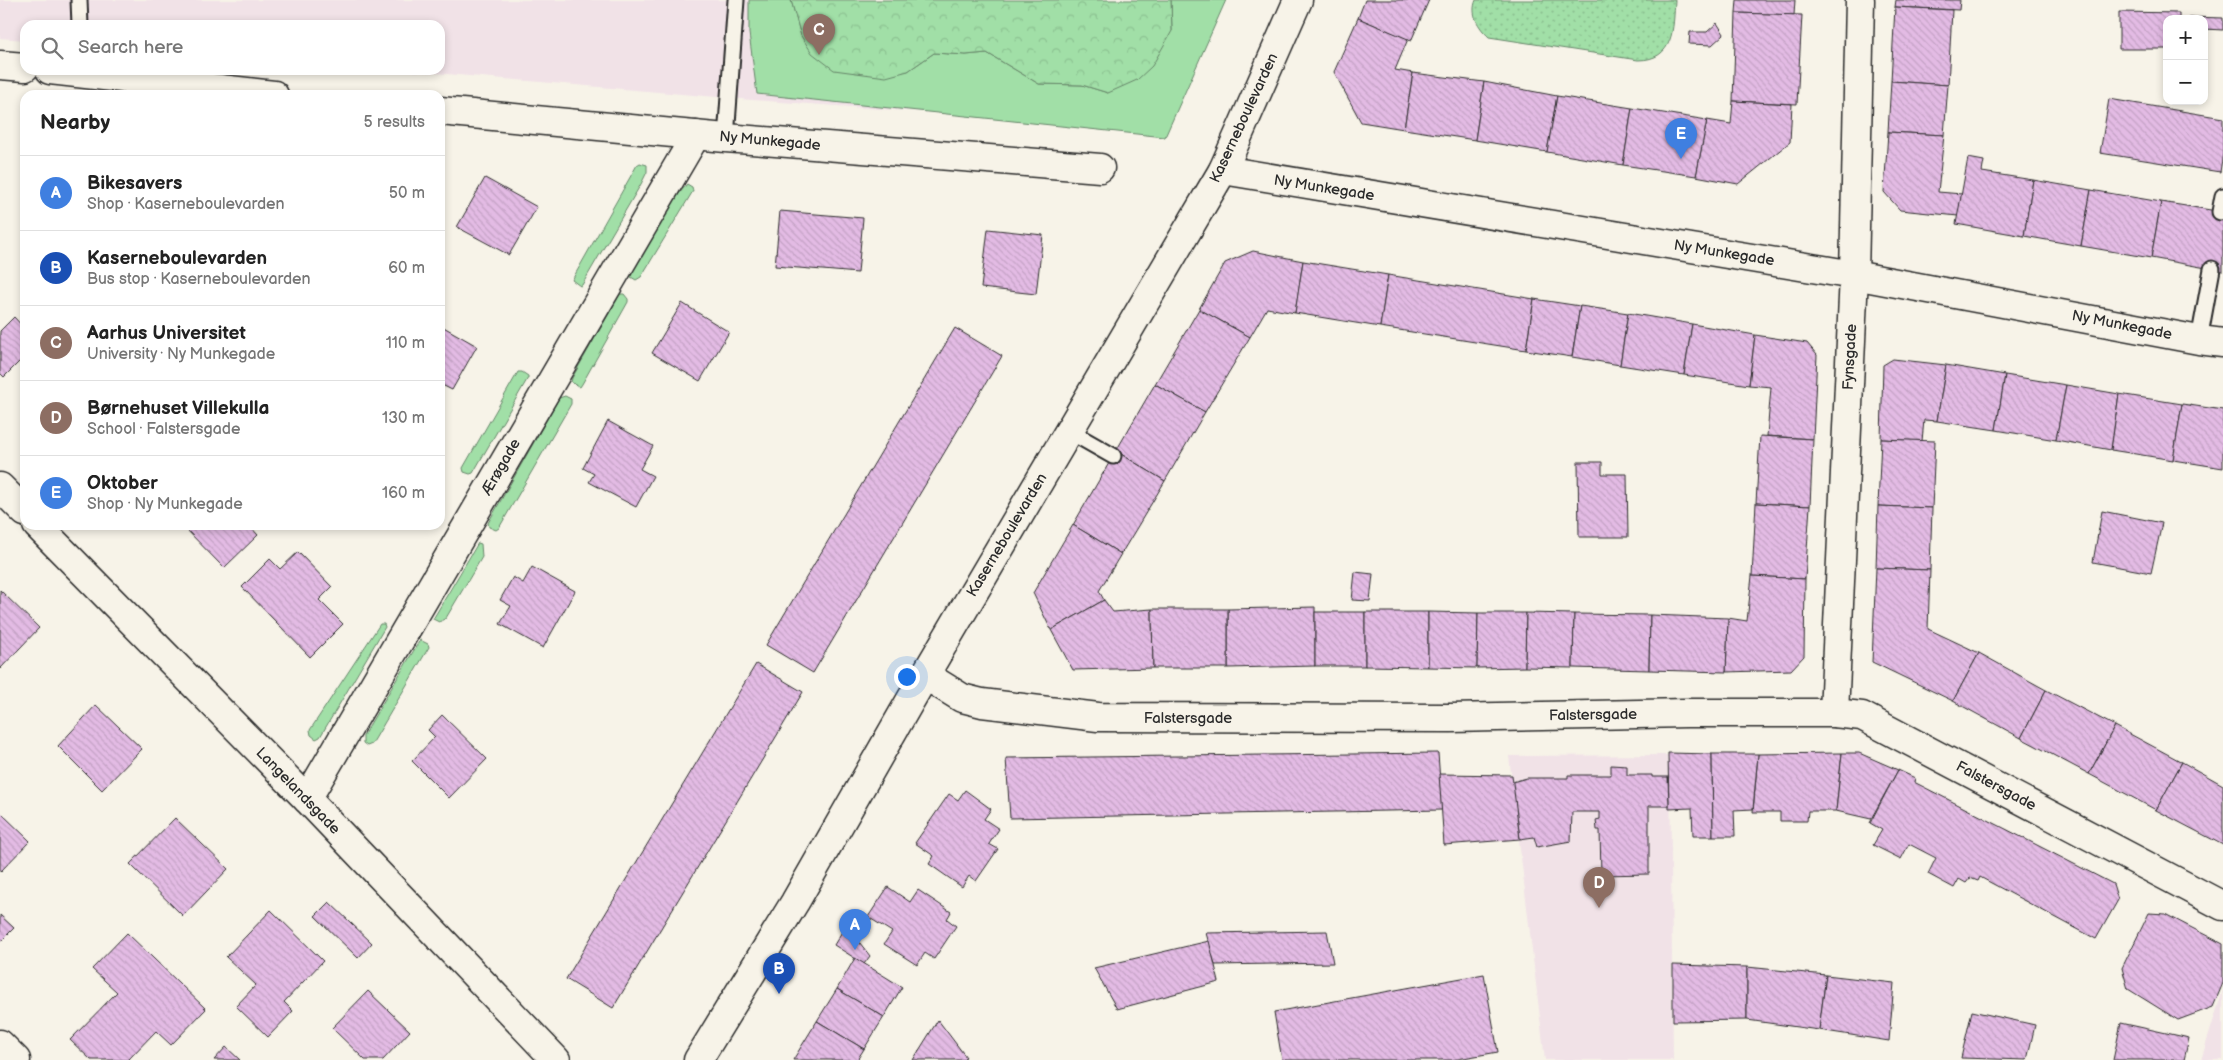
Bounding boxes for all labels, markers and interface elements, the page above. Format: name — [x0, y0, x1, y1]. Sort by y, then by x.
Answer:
pin: C — [803, 14, 835, 55]
map controls — [2163, 15, 2208, 105]
button: + — [2163, 15, 2208, 60]
search box — [20, 20, 445, 75]
icon: search — [38, 34, 66, 62]
text: Search here — [78, 36, 183, 59]
street label: Kaserneboulevarden — [1206, 50, 1282, 186]
button: − — [2163, 60, 2208, 105]
text: Nearby — [40, 110, 110, 135]
text: 5 results — [363, 113, 425, 132]
pin: E — [1665, 118, 1697, 159]
street label: Ny Munkegade — [719, 127, 822, 155]
street label: Ny Munkegade — [1272, 171, 1376, 205]
text: Bikesavers — [87, 172, 182, 195]
text: A — [51, 184, 61, 203]
text: 50 m — [389, 184, 425, 203]
text: Shop · Kaserneboulevarden — [87, 195, 285, 214]
street label: Ny Munkegade — [1672, 236, 1776, 270]
text: Kaserneboulevarden — [87, 247, 267, 270]
text: B — [50, 259, 62, 278]
text: 60 m — [388, 259, 425, 278]
text: Bus stop · Kaserneboulevarden — [87, 270, 311, 289]
street label: Ny Munkegade — [2070, 306, 2174, 344]
text: Aarhus Universitet — [87, 322, 246, 345]
street label: Fynsgade — [1839, 323, 1861, 391]
text: C — [50, 334, 62, 353]
text: 110 m — [386, 334, 425, 353]
text: University · Ny Munkegade — [87, 345, 275, 364]
text: Børnehuset Villekulla — [87, 397, 269, 420]
text: D — [50, 409, 62, 428]
text: 130 m — [382, 409, 425, 428]
text: School · Falstersgade — [87, 420, 240, 439]
street label: Ærøgade — [477, 435, 525, 500]
street label: Kaserneboulevarden — [963, 470, 1051, 600]
text: Oktober — [87, 472, 158, 495]
text: E — [51, 484, 61, 503]
text: 160 m — [382, 484, 425, 503]
text: Shop · Ny Munkegade — [87, 495, 243, 514]
your location — [894, 664, 920, 690]
street label: Falstersgade — [1549, 705, 1637, 725]
street label: Falstersgade — [1144, 709, 1232, 728]
street label: Langelandsgade — [252, 744, 344, 839]
street label: Falstersgade — [1953, 757, 2040, 815]
pin: D — [1583, 867, 1615, 908]
pin: A — [839, 909, 871, 950]
pin: B — [763, 953, 795, 994]

